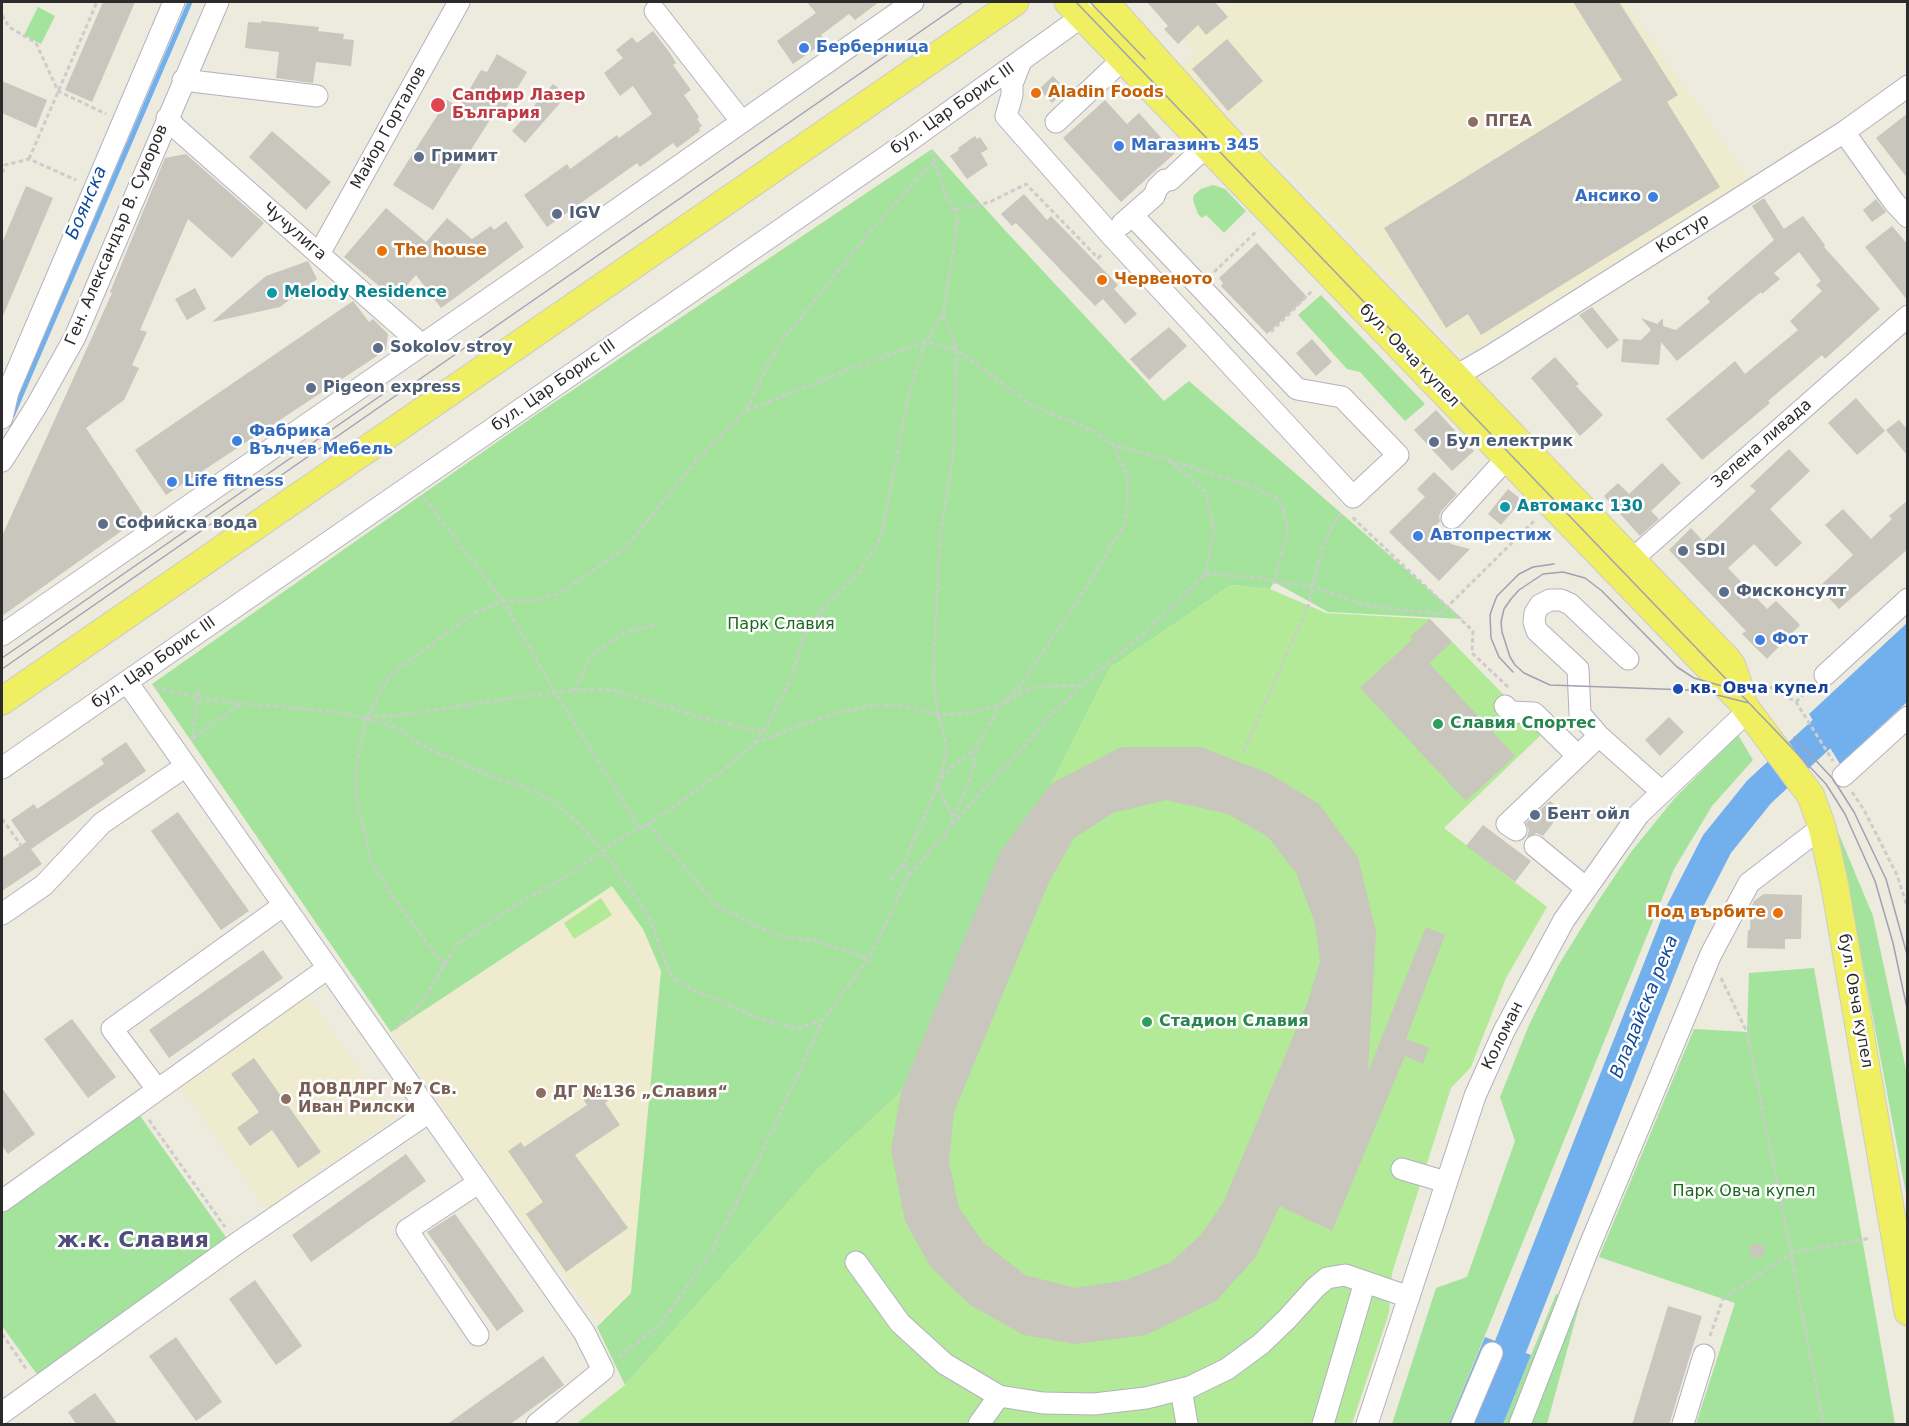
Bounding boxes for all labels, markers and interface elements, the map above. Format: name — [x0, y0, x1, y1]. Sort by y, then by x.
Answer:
place label: Берберница — [816, 38, 929, 58]
marker: Берберница — [797, 41, 811, 55]
street label: бул. Цар Борис III — [887, 59, 1019, 159]
street label: Майор Горталов — [347, 63, 431, 193]
place label: Aladin Foods — [1048, 83, 1164, 103]
place label: Сапфир Лазер България — [452, 86, 585, 124]
marker: Aladin Foods — [1029, 86, 1043, 100]
marker: Сапфир Лазер България — [429, 96, 447, 114]
place label: ПГЕА — [1485, 112, 1532, 132]
marker: ПГЕА — [1466, 115, 1480, 129]
street label: Ген. Александър В. Суворов — [62, 122, 172, 348]
place label: Магазинъ 345 — [1131, 136, 1259, 156]
marker: Магазинъ 345 — [1112, 139, 1126, 153]
place label: Гримит — [431, 147, 497, 167]
marker: Гримит — [412, 150, 426, 164]
water label: Боянска — [62, 163, 112, 243]
place label: Ансико — [1575, 187, 1641, 207]
marker: Ансико — [1646, 190, 1660, 204]
street label: Чучулига — [258, 199, 330, 265]
place label: IGV — [569, 204, 600, 224]
marker: IGV — [550, 207, 564, 221]
street label: Костур — [1653, 210, 1713, 258]
place label: The house — [394, 241, 487, 261]
marker: The house — [375, 244, 389, 258]
place label: Червеното — [1114, 270, 1213, 290]
marker: Червеното — [1095, 273, 1109, 287]
place label: Melody Residence — [284, 283, 447, 303]
marker: Melody Residence — [265, 286, 279, 300]
street label: бул. Овча купел — [1355, 301, 1463, 411]
street label: бул. Цар Борис III — [488, 336, 620, 436]
place label: Sokolov stroy — [390, 338, 513, 358]
marker: Sokolov stroy — [371, 341, 385, 355]
place label: Pigeon express — [323, 378, 461, 398]
marker: Pigeon express — [304, 381, 318, 395]
street label: Зелена ливада — [1708, 395, 1816, 493]
place label: Фабрика Вълчев Мебель — [249, 422, 393, 460]
place label: Бул електрик — [1446, 432, 1573, 452]
marker: Фабрика Вълчев Мебель — [230, 434, 244, 448]
marker: Бул електрик — [1427, 435, 1441, 449]
place label: Life fitness — [184, 472, 284, 492]
marker: Life fitness — [165, 475, 179, 489]
place label: Автомакс 130 — [1517, 497, 1643, 517]
marker: Автомакс 130 — [1498, 500, 1512, 514]
place label: Софийска вода — [115, 514, 258, 534]
marker: Софийска вода — [96, 517, 110, 531]
place label: Автопрестиж — [1430, 526, 1552, 546]
marker: Автопрестиж — [1411, 529, 1425, 543]
place label: SDI — [1695, 541, 1726, 561]
marker: SDI — [1676, 544, 1690, 558]
place label: Фисконсулт — [1736, 582, 1846, 602]
marker: Фисконсулт — [1717, 585, 1731, 599]
street label: бул. Цар Борис III — [88, 613, 220, 713]
park label: Парк Славия — [727, 615, 835, 635]
place label: Фот — [1772, 630, 1808, 650]
marker: Фот — [1753, 633, 1767, 647]
place label: кв. Овча купел — [1690, 679, 1829, 699]
marker: кв. Овча купел — [1671, 682, 1685, 696]
place label: Славия Спортес — [1450, 714, 1596, 734]
marker: Славия Спортес — [1431, 717, 1445, 731]
place label: Бент ойл — [1547, 805, 1630, 825]
marker: Бент ойл — [1528, 808, 1542, 822]
place label: Под върбите — [1647, 903, 1766, 923]
marker: Под върбите — [1771, 906, 1785, 920]
water label: Владайска река — [1607, 932, 1683, 1082]
street label: бул. Овча купел — [1834, 932, 1876, 1070]
street label: Коломан — [1478, 999, 1528, 1073]
place label: Стадион Славия — [1159, 1012, 1308, 1032]
marker: Стадион Славия — [1140, 1015, 1154, 1029]
place label: ДОВДЛРГ №7 Св. Иван Рилски — [298, 1080, 457, 1118]
place label: ДГ №136 „Славия“ — [553, 1083, 728, 1103]
marker: ДГ №136 „Славия“ — [534, 1086, 548, 1100]
marker: ДОВДЛРГ №7 Св. Иван Рилски — [279, 1092, 293, 1106]
park label: Парк Овча купел — [1673, 1182, 1815, 1202]
district label: ж.к. Славия — [57, 1228, 209, 1254]

